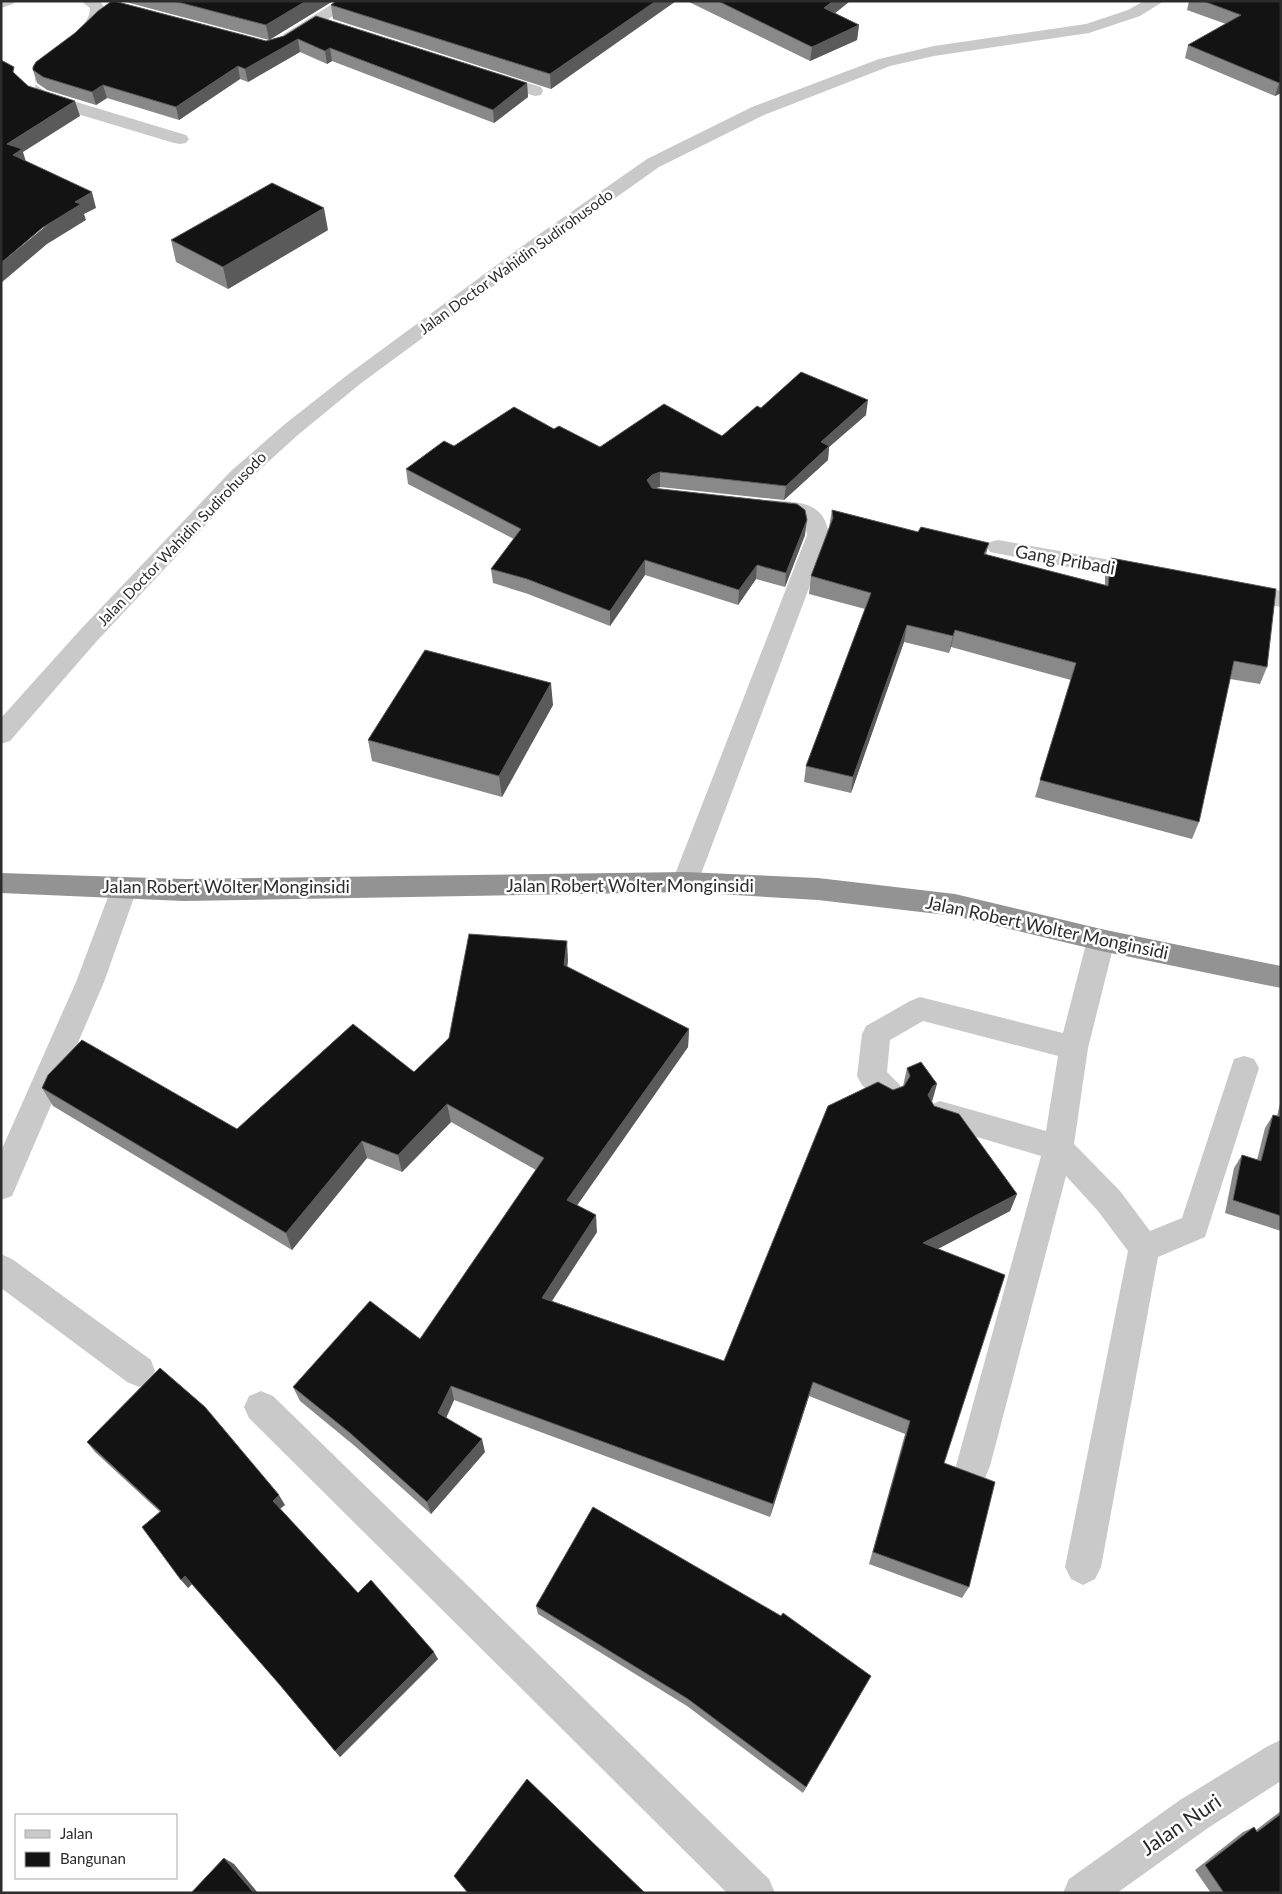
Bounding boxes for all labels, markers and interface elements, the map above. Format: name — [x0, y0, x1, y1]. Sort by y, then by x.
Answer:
street label: Jalan Doctor Wahidin Sudirohusodo — [415, 185, 616, 338]
street label: Jalan Doctor Wahidin Sudirohusodo — [93, 447, 269, 629]
street label: Gang Pribadi — [1014, 539, 1117, 579]
street label: Jalan Robert Wolter Monginsidi — [506, 874, 754, 896]
street label: Jalan Robert Wolter Monginsidi — [102, 875, 350, 897]
street label: Jalan Robert Wolter Monginsidi — [924, 891, 1171, 964]
street label: Jalan Nuri — [1135, 1788, 1225, 1860]
legend — [15, 1814, 178, 1879]
text: Jalan — [60, 1824, 93, 1842]
text: Bangunan — [60, 1849, 126, 1867]

